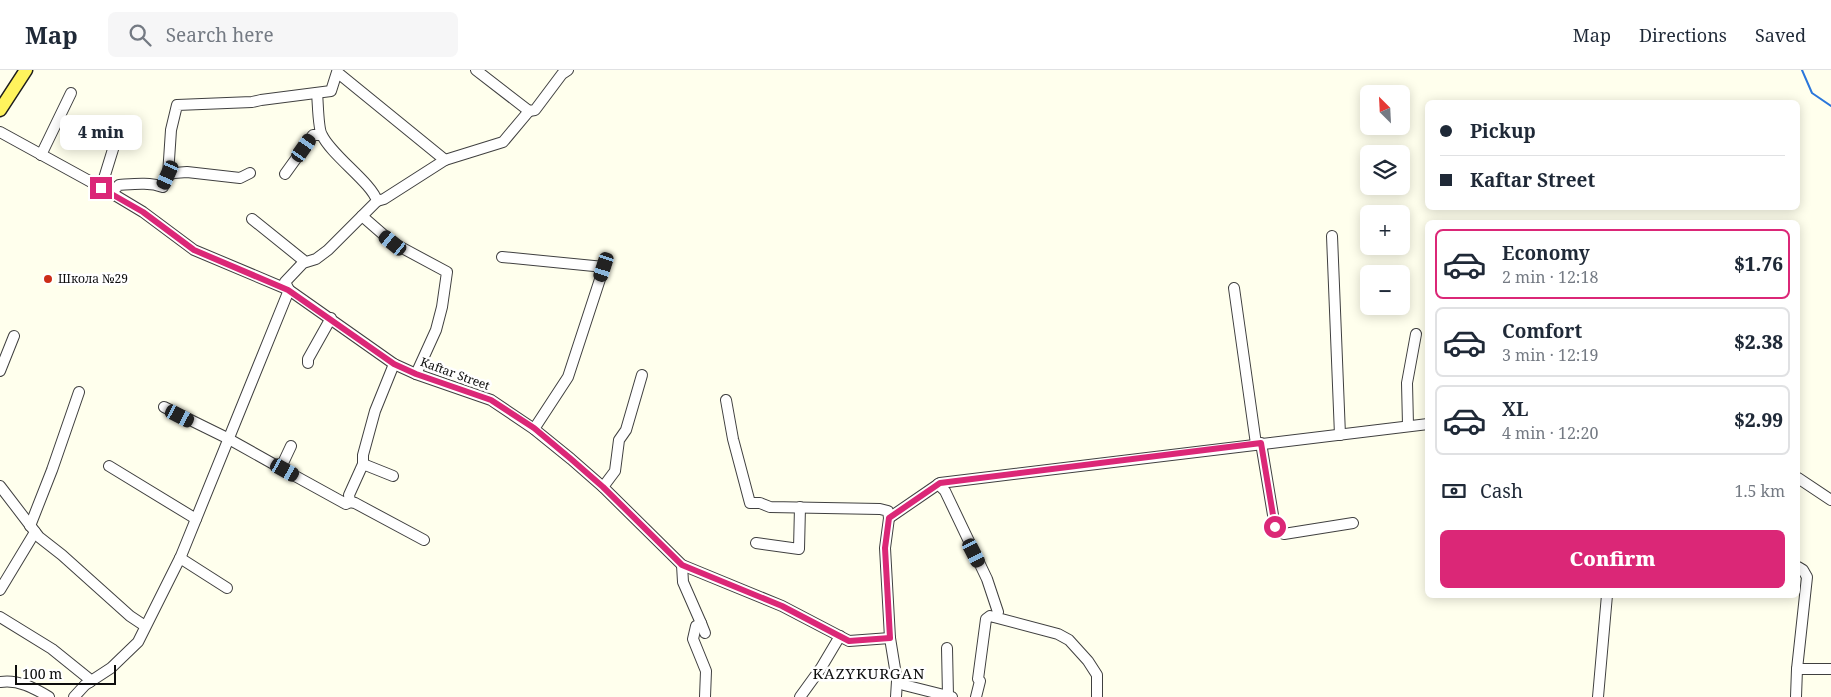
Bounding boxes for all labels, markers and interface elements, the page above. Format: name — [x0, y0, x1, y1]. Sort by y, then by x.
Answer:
search box — [108, 12, 458, 57]
text: Map — [25, 18, 78, 51]
icon: search — [126, 21, 154, 49]
text: Search here — [166, 22, 274, 48]
text: Map — [1573, 23, 1611, 47]
text: Directions — [1639, 23, 1727, 47]
text: Saved — [1755, 23, 1806, 47]
north arrow — [1360, 85, 1410, 135]
map controls — [1360, 85, 1410, 315]
callout: 4 min — [60, 116, 142, 150]
text: Pickup — [1470, 118, 1536, 144]
text: 4 min — [78, 121, 124, 143]
car — [289, 131, 318, 165]
button: layers — [1360, 145, 1410, 195]
car — [155, 158, 180, 192]
text: Kaftar Street — [1470, 167, 1595, 193]
route end — [90, 177, 112, 199]
button: + — [1360, 205, 1410, 255]
car — [376, 228, 409, 258]
text: Economy — [1502, 240, 1590, 266]
icon: car — [1442, 242, 1487, 287]
car — [592, 250, 615, 284]
text: $1.76 — [1734, 251, 1783, 277]
button: − — [1360, 265, 1410, 315]
text: 2 min · 12:18 — [1502, 266, 1598, 288]
place label: Школа №29 — [58, 270, 128, 287]
marker: Школа №29 — [42, 273, 54, 285]
text: Comfort — [1502, 318, 1582, 344]
icon: car — [1442, 320, 1487, 365]
text: $2.38 — [1734, 329, 1783, 355]
text: 3 min · 12:19 — [1502, 344, 1598, 366]
street label: Kaftar Street — [418, 353, 492, 394]
text: XL — [1502, 396, 1528, 422]
icon: car — [1442, 398, 1487, 443]
car — [163, 403, 196, 429]
text: $2.99 — [1734, 407, 1783, 433]
text: 4 min · 12:20 — [1502, 422, 1598, 444]
car — [268, 456, 301, 484]
icon: cash — [1440, 477, 1468, 505]
text: Cash — [1480, 478, 1523, 504]
text: 1.5 km — [1734, 480, 1785, 502]
route start — [1264, 516, 1286, 538]
button: Confirm — [1440, 530, 1785, 588]
car — [960, 536, 987, 570]
scale bar — [15, 662, 116, 685]
district label: KAZYKURGAN — [813, 663, 925, 683]
text: 100 m — [22, 664, 62, 683]

